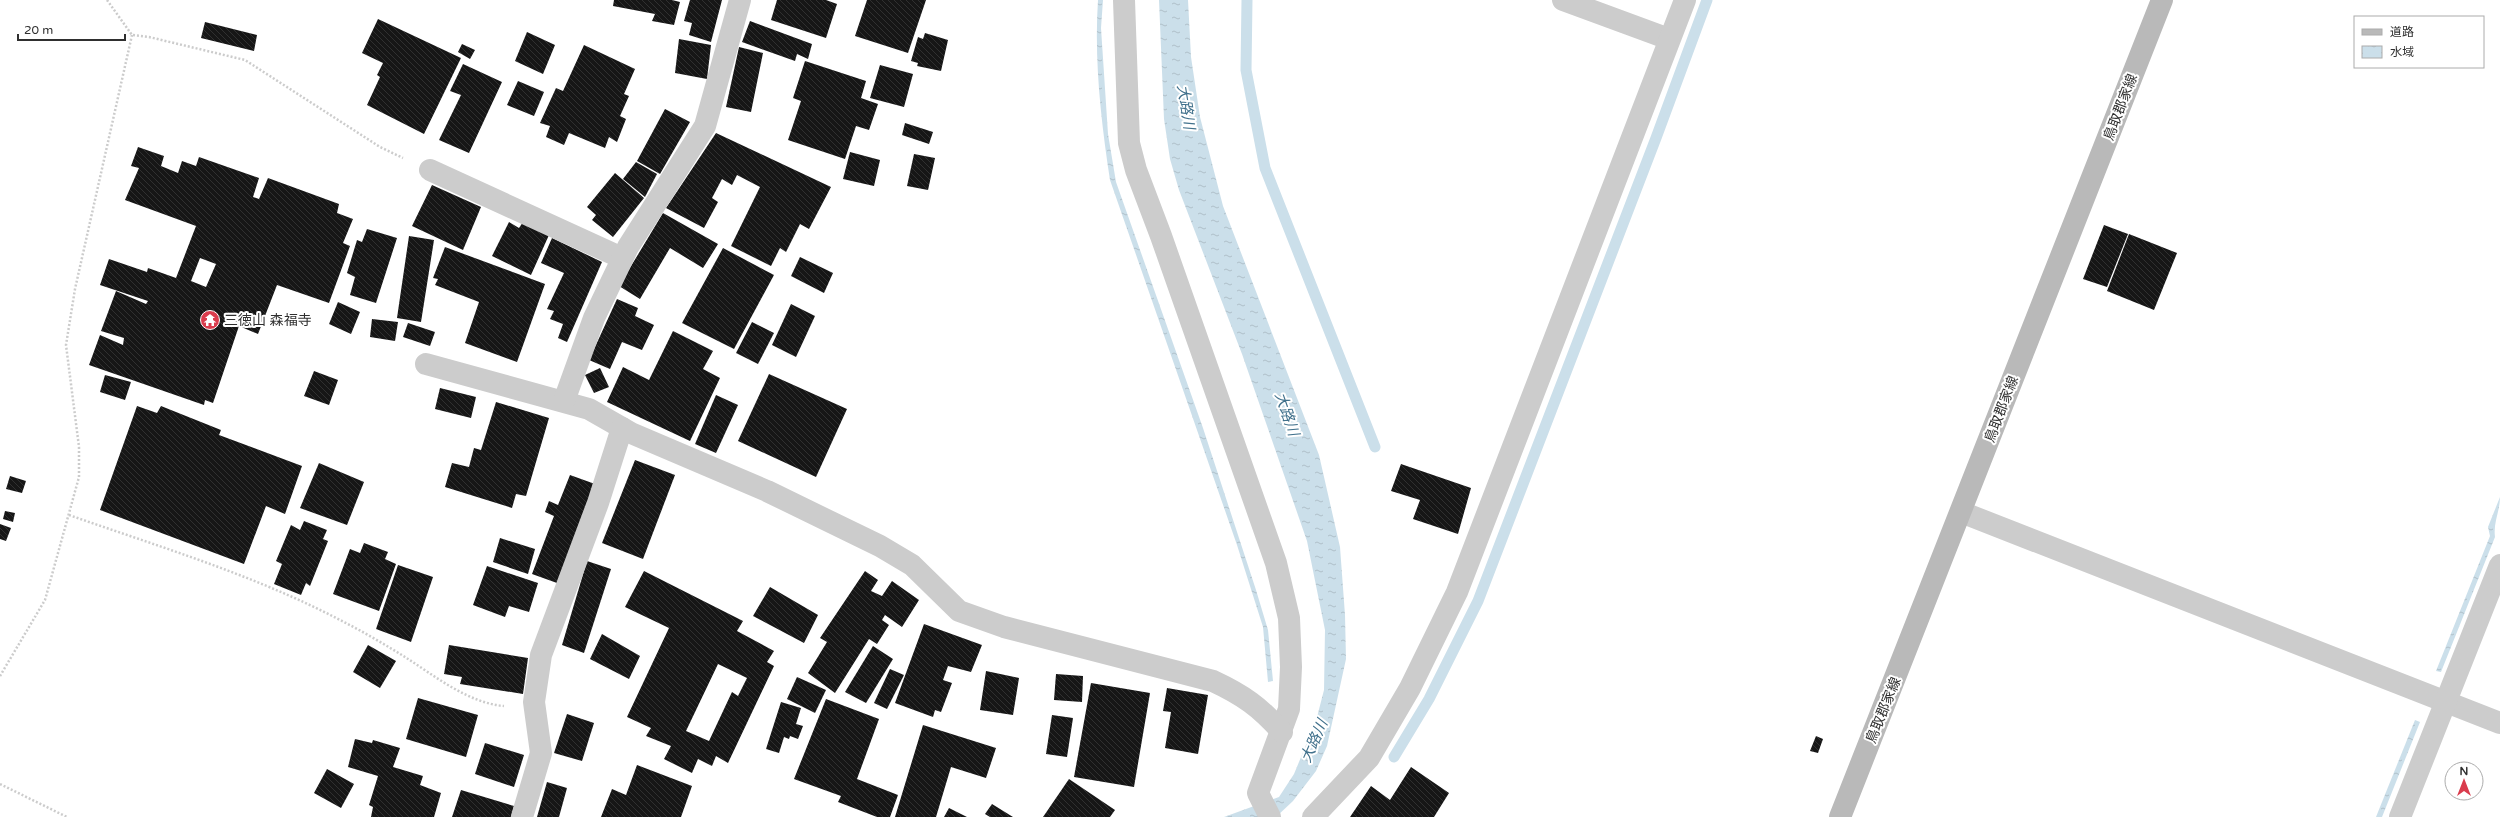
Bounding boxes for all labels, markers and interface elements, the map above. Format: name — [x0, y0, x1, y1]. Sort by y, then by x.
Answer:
scale bar — [18, 16, 125, 42]
legend — [2354, 16, 2484, 68]
text: 20 m — [24, 23, 53, 37]
text: 道路 — [2390, 25, 2414, 39]
text: 水域 — [2390, 45, 2414, 59]
street label: 鳥取郡家線 — [2100, 71, 2141, 143]
water label: 大路川 — [1174, 83, 1199, 133]
temple icon: 三徳山 森福寺 — [199, 309, 221, 331]
place label: 三徳山 森福寺 — [224, 312, 312, 329]
street label: 鳥取郡家線 — [1981, 373, 2022, 445]
water label: 大路川 — [1271, 390, 1303, 440]
street label: 鳥取郡家線 — [1862, 675, 1904, 746]
water label: 大路川 — [1297, 715, 1332, 765]
north arrow — [2444, 761, 2484, 801]
text: N — [2460, 765, 2468, 778]

